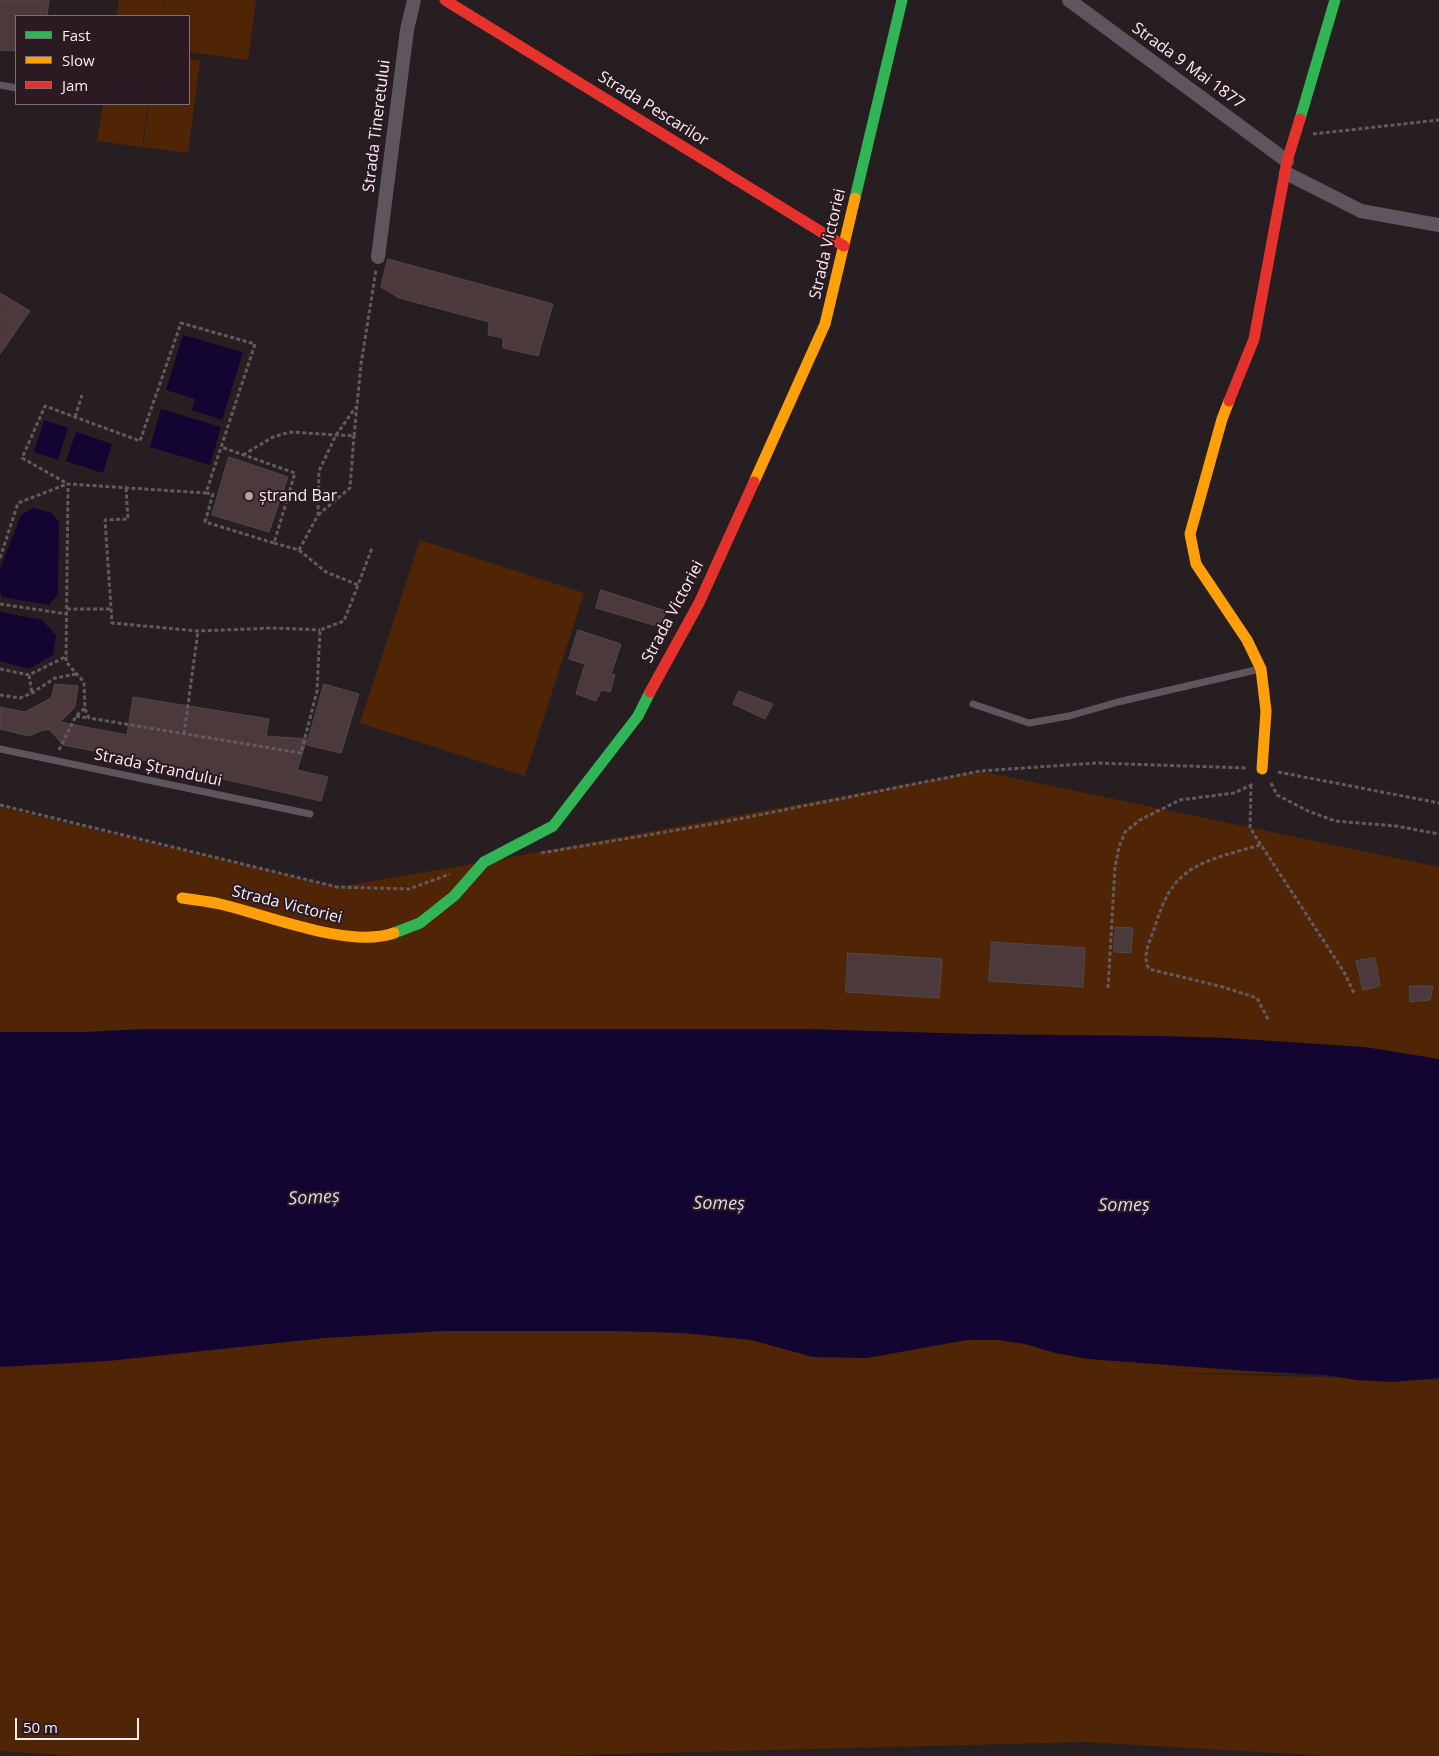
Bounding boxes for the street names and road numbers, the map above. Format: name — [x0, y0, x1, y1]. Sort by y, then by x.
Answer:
street label: Strada 9 Mai 1877 — [1128, 19, 1248, 113]
street label: Strada Tineretului — [359, 59, 395, 193]
street label: Strada Pescarilor — [594, 67, 712, 151]
street label: Strada Victoriei — [806, 187, 850, 301]
street label: Strada Victoriei — [638, 558, 708, 666]
street label: Strada Ștrandului — [92, 745, 224, 791]
street label: Strada Victoriei — [230, 882, 344, 928]

